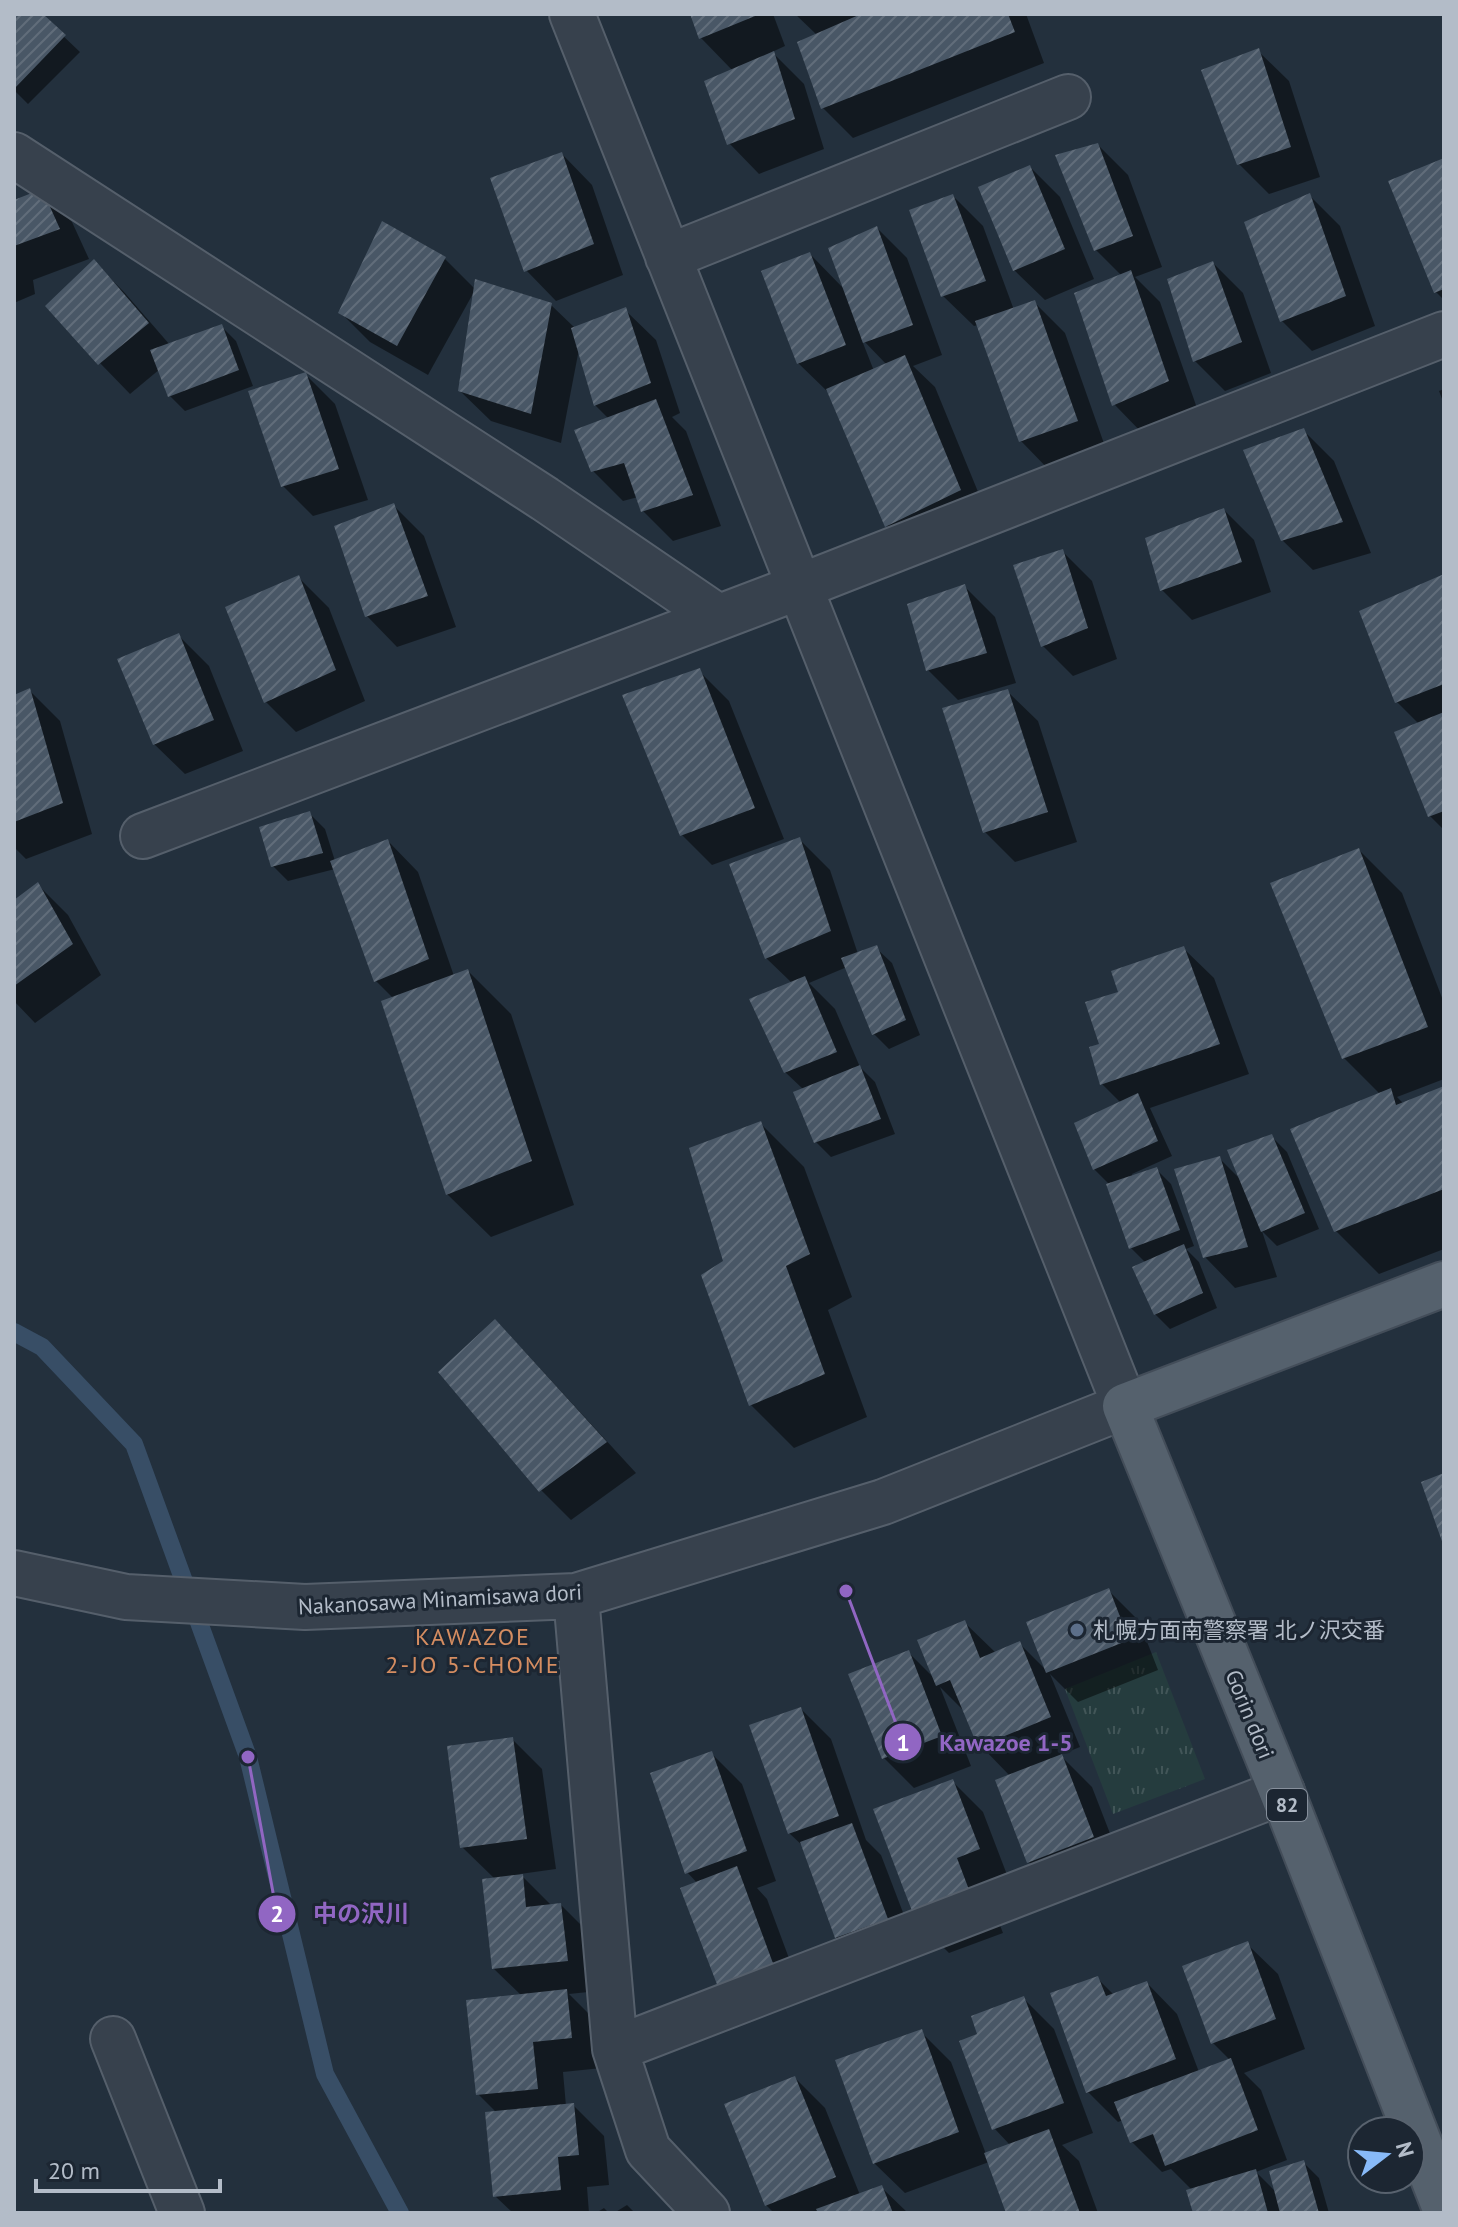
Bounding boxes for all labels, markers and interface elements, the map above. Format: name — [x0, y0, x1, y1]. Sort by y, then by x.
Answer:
street label: Nakanosawa Minamisawa dori — [297, 1578, 583, 1620]
place label: 札幌方面南警察署 北ノ沢交番 — [1093, 1616, 1385, 1644]
district label: KAWAZOE 2-JO 5-CHOME — [385, 1621, 561, 1680]
marker: 札幌方面南警察署 北ノ沢交番 — [1068, 1621, 1086, 1639]
street label: Gorin dori — [1219, 1665, 1281, 1763]
callout: Kawazoe 1-5 — [883, 1718, 1088, 1766]
text: 1 — [896, 1727, 910, 1758]
text: Kawazoe 1-5 — [939, 1727, 1073, 1758]
road number: 82 — [1267, 1789, 1307, 1821]
callout: 中の沢川 — [257, 1890, 425, 1938]
text: 2 — [270, 1898, 284, 1929]
text: 中の沢川 — [313, 1898, 409, 1929]
north arrow — [1346, 2115, 1426, 2195]
text: N — [1390, 2139, 1421, 2160]
scale bar — [36, 2143, 220, 2193]
text: 20 m — [48, 2155, 100, 2186]

